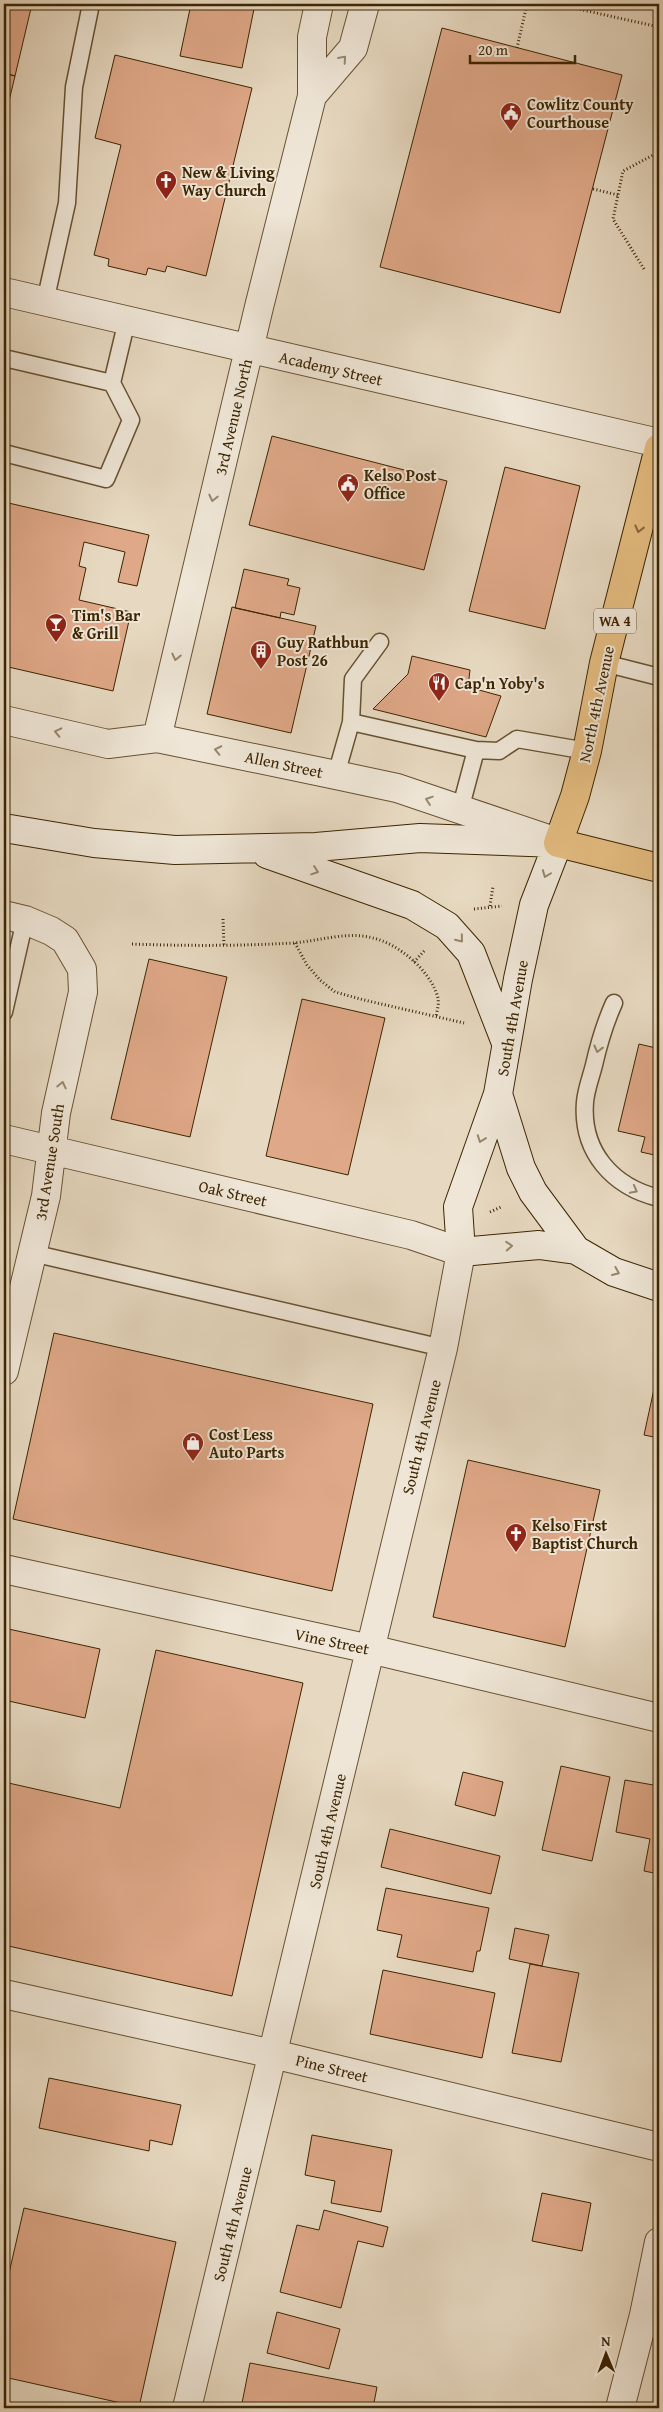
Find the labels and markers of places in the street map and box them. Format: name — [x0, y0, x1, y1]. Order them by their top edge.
place label: Cowlitz County Courthouse — [527, 92, 634, 134]
public building icon: Cowlitz County Courthouse — [499, 101, 523, 132]
place label: New & Living Way Church — [182, 160, 275, 202]
church icon: New & Living Way Church — [154, 169, 178, 200]
place label: Kelso Post Office — [364, 463, 437, 505]
public building icon: Kelso Post Office — [336, 472, 360, 503]
place label: Tim's Bar & Grill — [72, 603, 141, 645]
bar icon: Tim's Bar & Grill — [44, 612, 68, 643]
place label: Guy Rathbun Post 26 — [277, 630, 369, 672]
building icon: Guy Rathbun Post 26 — [249, 639, 273, 670]
restaurant icon: Cap'n Yoby's — [427, 671, 451, 702]
place label: Cap'n Yoby's — [455, 671, 545, 695]
place label: Cost Less Auto Parts — [209, 1422, 284, 1464]
shop icon: Cost Less Auto Parts — [181, 1431, 205, 1462]
place label: Kelso First Baptist Church — [532, 1513, 639, 1555]
church icon: Kelso First Baptist Church — [504, 1522, 528, 1553]

